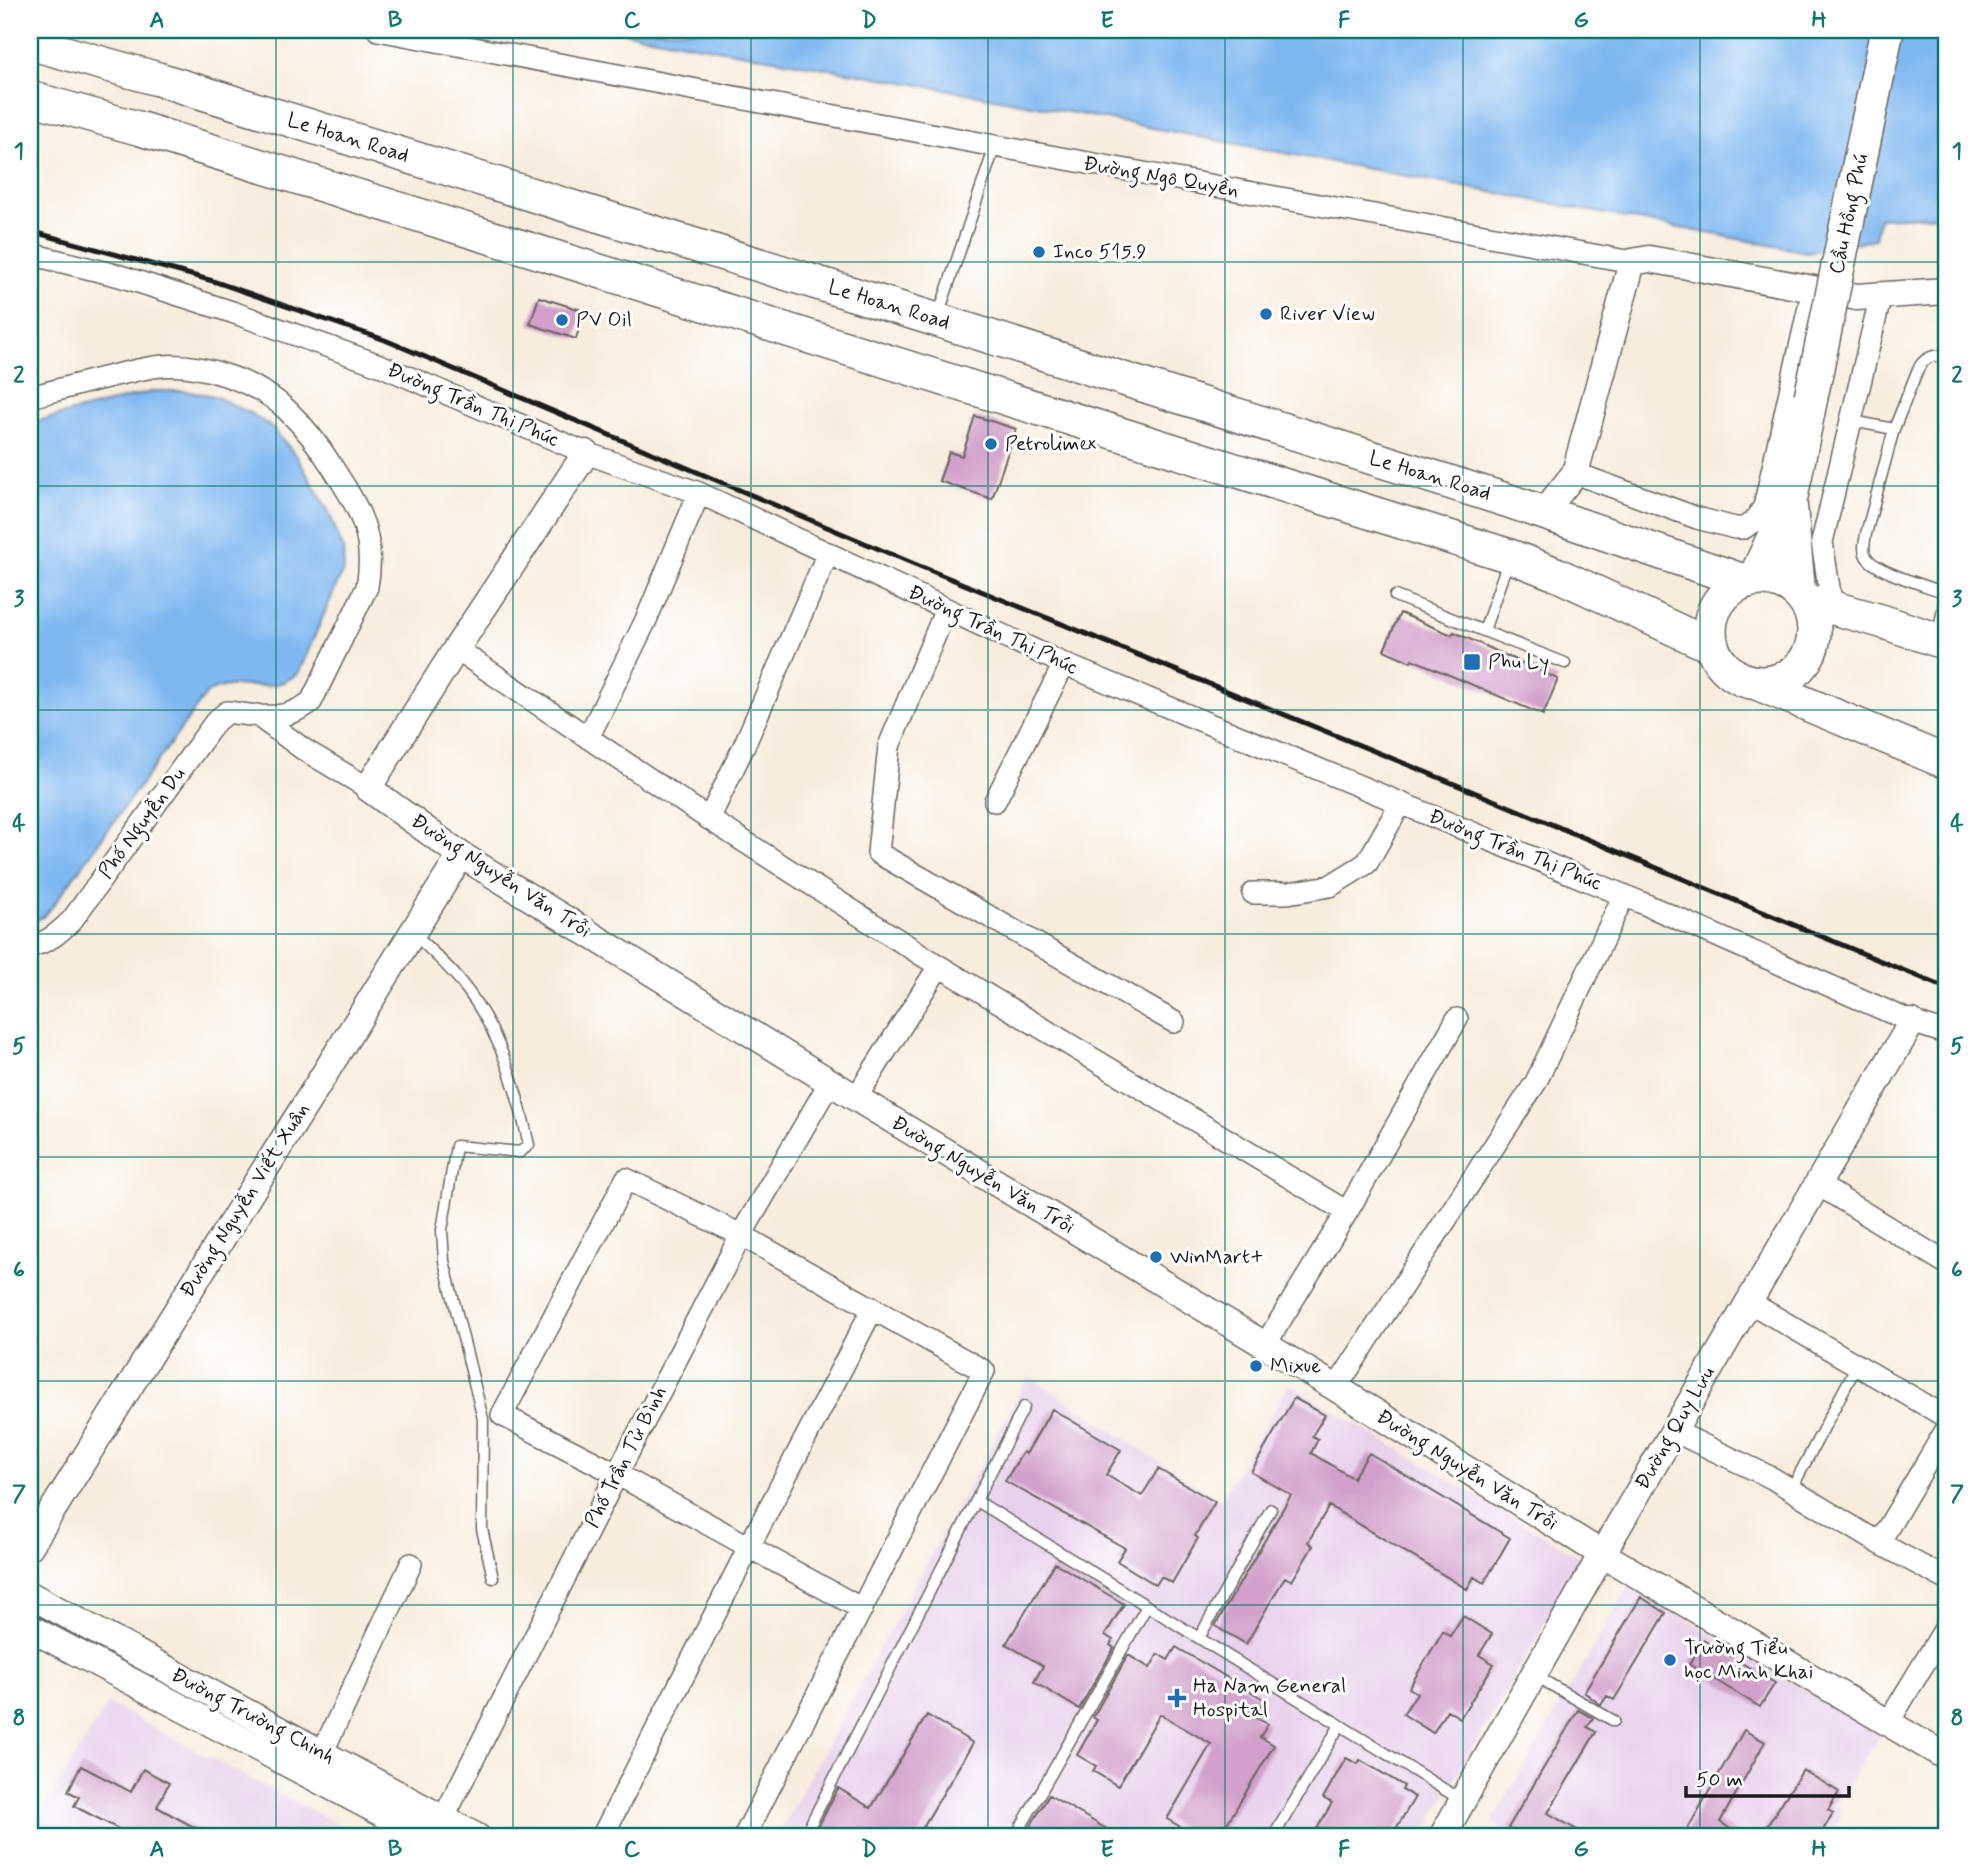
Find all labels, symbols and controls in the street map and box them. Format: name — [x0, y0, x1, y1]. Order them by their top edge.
text: A — [149, 6, 165, 36]
text: B — [388, 6, 403, 36]
text: C — [624, 6, 641, 36]
text: D — [861, 6, 877, 36]
text: E — [1100, 6, 1114, 36]
text: F — [1338, 6, 1350, 36]
text: G — [1573, 6, 1589, 36]
text: H — [1811, 6, 1827, 36]
street label: Le Hoan Road — [284, 106, 412, 170]
text: 1 — [14, 137, 24, 167]
text: 1 — [1952, 137, 1962, 167]
street label: Đường Ngô Quyền — [1081, 150, 1241, 206]
street label: Cầu Hồng Phú — [1823, 151, 1877, 277]
place label: Inco 515.9 — [1053, 238, 1147, 266]
marker: Inco 515.9 — [1031, 244, 1047, 260]
street label: Le Hoan Road — [825, 273, 953, 337]
place label: River View — [1280, 300, 1375, 328]
place label: PV Oil — [576, 306, 632, 334]
marker: River View — [1258, 306, 1274, 322]
marker: PV Oil — [554, 312, 570, 328]
street label: Đường Trần Thị Phúc — [382, 356, 563, 456]
text: 2 — [13, 361, 25, 391]
text: 2 — [1951, 361, 1963, 391]
place label: Petrolimex — [1005, 430, 1096, 458]
marker: Petrolimex — [983, 436, 999, 452]
street label: Le Hoan Road — [1366, 444, 1494, 508]
street label: Đường Trần Thị Phúc — [903, 578, 1082, 683]
text: 3 — [14, 585, 25, 615]
text: 3 — [1952, 585, 1963, 615]
place label: Phu Ly — [1488, 648, 1549, 676]
marker: Phu Ly — [1462, 652, 1482, 672]
street label: Phố Nguyễn Du — [92, 762, 194, 886]
street label: Đường Trần Thị Phúc — [1424, 803, 1606, 899]
street label: Đường Nguyễn Văn Trỗi — [405, 807, 597, 947]
text: 4 — [12, 809, 26, 839]
text: 4 — [1950, 809, 1964, 839]
text: 5 — [12, 1032, 26, 1062]
text: 5 — [1950, 1032, 1964, 1062]
street label: Đường Nguyễn Viết Xuân — [174, 1097, 318, 1304]
street label: Đường Nguyễn Văn Trỗi — [885, 1109, 1080, 1243]
place label: WinMart+ — [1170, 1243, 1264, 1271]
marker: WinMart+ — [1148, 1249, 1164, 1265]
text: 6 — [13, 1256, 25, 1286]
text: 6 — [1951, 1256, 1963, 1286]
place label: Mixue — [1270, 1352, 1321, 1380]
marker: Mixue — [1248, 1358, 1264, 1374]
street label: Đường Quy Lưu — [1628, 1361, 1723, 1496]
street label: Phố Trần Tử Bình — [578, 1381, 674, 1533]
street label: Đường Nguyễn Văn Trỗi — [1370, 1403, 1563, 1539]
text: 7 — [12, 1480, 26, 1510]
text: 7 — [1950, 1480, 1964, 1510]
place label: Trường Tiểu học Minh Khai — [1684, 1634, 1813, 1686]
marker: Trường Tiểu học Minh Khai — [1662, 1652, 1678, 1668]
street label: Đường Trường Chinh — [165, 1661, 340, 1773]
place label: Ha Nam General Hospital — [1193, 1672, 1346, 1724]
marker: Ha Nam General Hospital — [1167, 1688, 1187, 1708]
text: 8 — [13, 1704, 25, 1734]
text: 8 — [1951, 1704, 1963, 1734]
scale bar — [1686, 1755, 1848, 1799]
text: 50 m — [1696, 1766, 1743, 1794]
text: A — [149, 1835, 165, 1865]
text: B — [388, 1835, 403, 1865]
text: C — [624, 1835, 641, 1865]
text: D — [861, 1835, 877, 1865]
text: E — [1100, 1835, 1114, 1865]
text: F — [1338, 1835, 1350, 1865]
text: G — [1573, 1835, 1589, 1865]
text: H — [1811, 1835, 1827, 1865]

